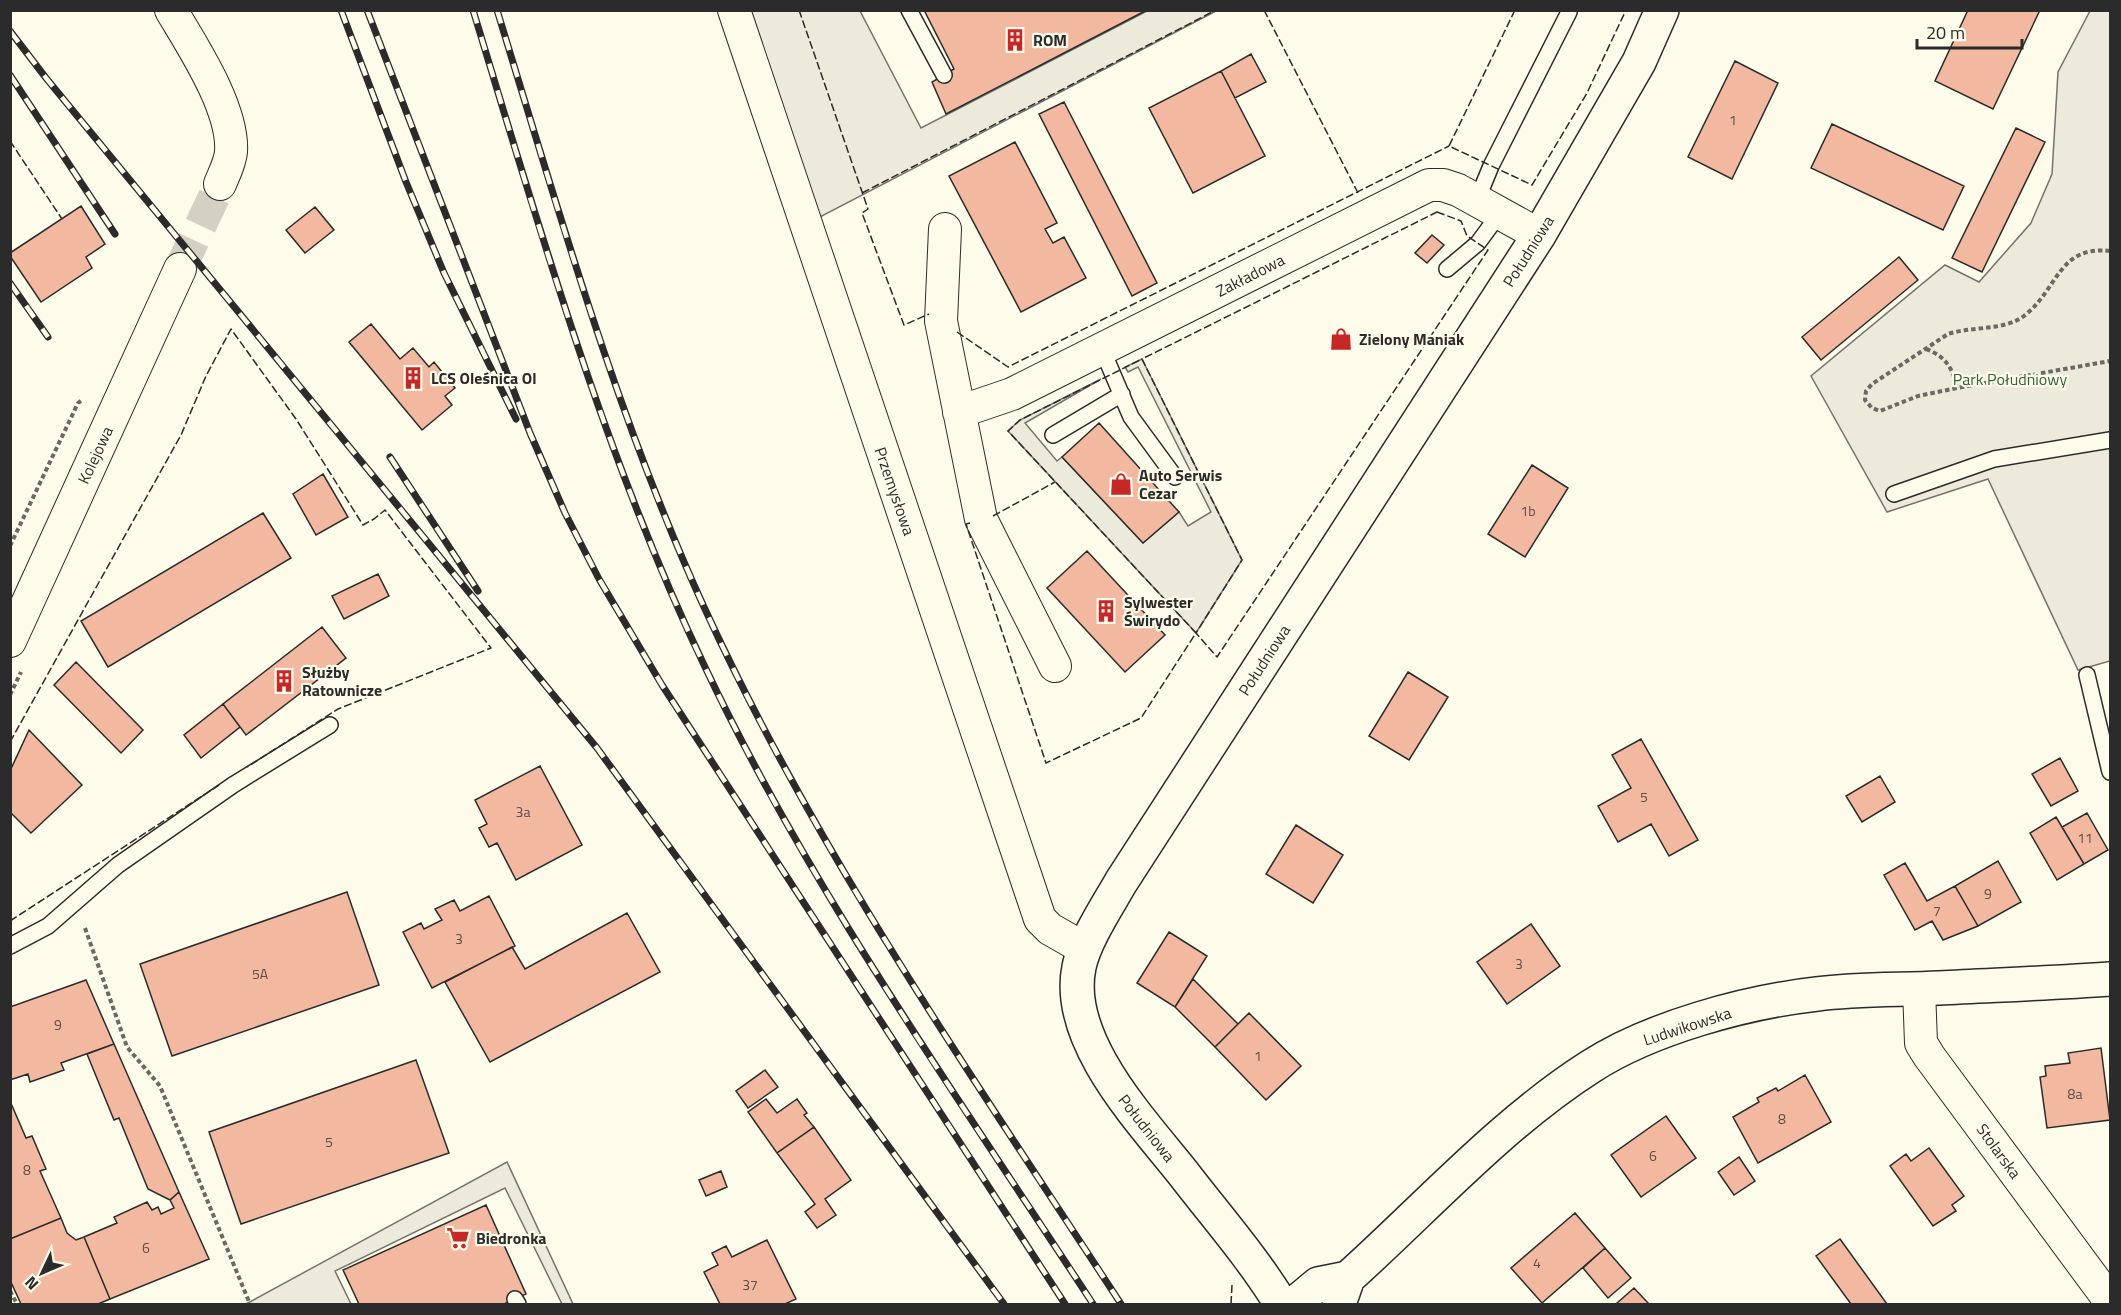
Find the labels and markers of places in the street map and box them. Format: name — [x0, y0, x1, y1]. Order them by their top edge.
building icon: ROM — [1002, 27, 1028, 53]
place label: ROM — [1033, 28, 1067, 52]
shop icon: Zielony Maniak — [1328, 326, 1354, 352]
place label: Zielony Maniak — [1359, 327, 1465, 351]
building icon: LCS Oleśnica Ol — [400, 365, 426, 391]
place label: LCS Oleśnica Ol — [431, 366, 537, 390]
place label: Auto Serwis Cezar — [1139, 463, 1222, 505]
shop icon: Auto Serwis Cezar — [1108, 471, 1134, 497]
place label: Sylwester Świrydo — [1124, 590, 1193, 632]
building icon: Sylwester Świrydo — [1093, 598, 1119, 624]
place label: Służby Ratownicze — [302, 660, 382, 702]
building icon: Służby Ratownicze — [271, 668, 297, 694]
supermarket icon: Biedronka — [445, 1225, 471, 1251]
place label: Biedronka — [476, 1226, 547, 1250]

